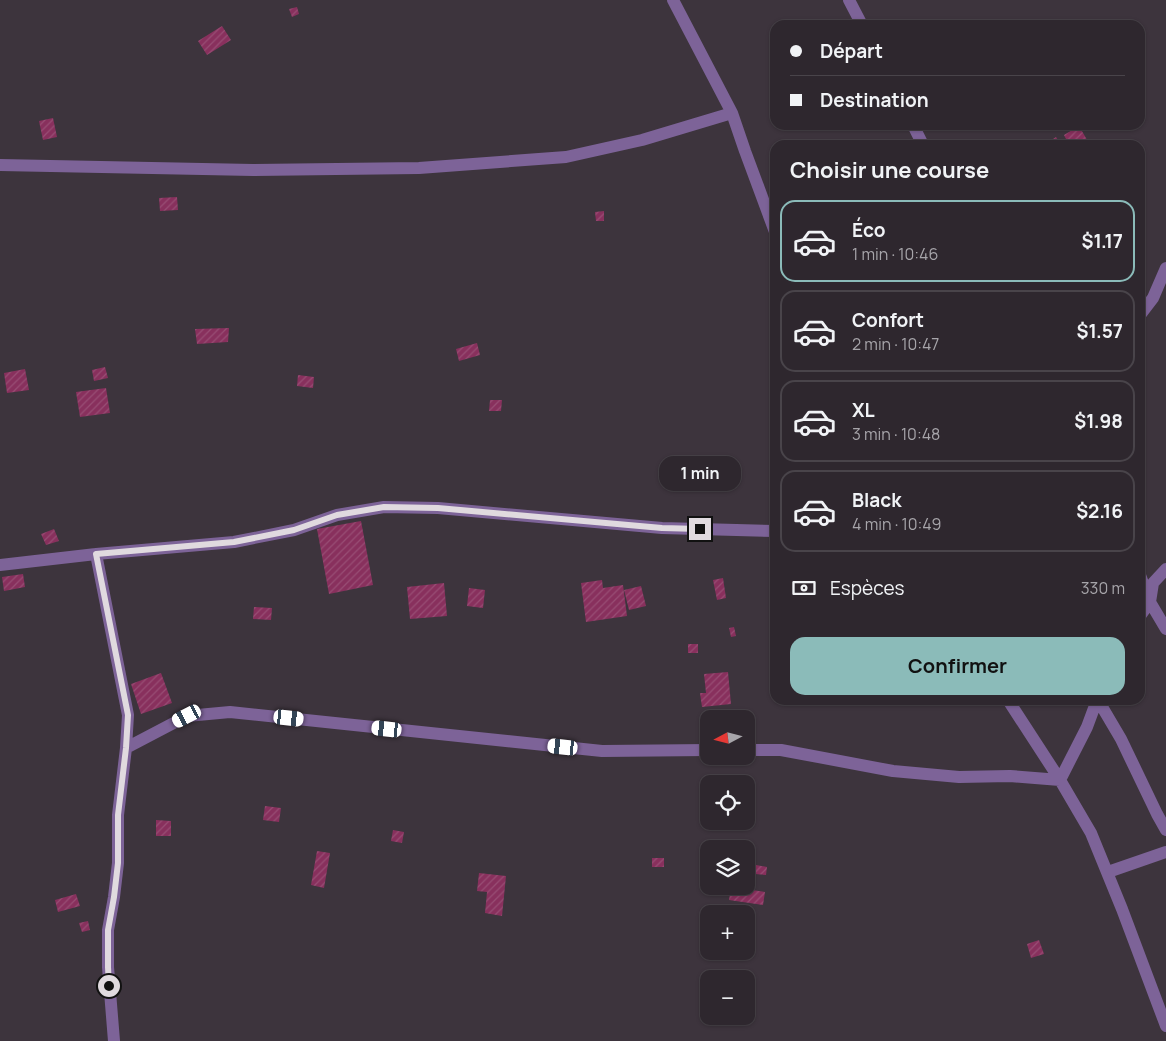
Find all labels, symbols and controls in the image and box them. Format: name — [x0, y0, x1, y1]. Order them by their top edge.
text: Départ — [820, 38, 883, 64]
text: Destination — [820, 87, 929, 113]
text: Choisir une course — [790, 155, 989, 185]
text: Éco — [852, 217, 886, 243]
icon: car — [792, 219, 837, 264]
text: $1.17 — [1082, 228, 1123, 254]
text: 1 min · 10:46 — [852, 243, 938, 265]
text: Confort — [852, 307, 924, 333]
icon: car — [792, 309, 837, 354]
text: $1.57 — [1076, 318, 1123, 344]
text: 2 min · 10:47 — [852, 333, 939, 355]
text: XL — [852, 397, 875, 423]
icon: car — [792, 399, 837, 444]
text: $1.98 — [1074, 408, 1123, 434]
text: 3 min · 10:48 — [852, 423, 940, 445]
callout: 1 min — [659, 456, 741, 492]
text: 1 min — [680, 462, 720, 484]
text: Black — [852, 487, 901, 513]
icon: car — [792, 489, 837, 534]
text: $2.16 — [1076, 498, 1123, 524]
text: 4 min · 10:49 — [852, 513, 941, 535]
route end — [689, 518, 711, 540]
icon: cash — [790, 574, 818, 602]
text: Espèces — [830, 575, 904, 601]
text: 330 m — [1081, 577, 1125, 599]
button: Confirmer — [790, 637, 1125, 695]
car — [170, 703, 203, 729]
car — [273, 709, 304, 727]
north arrow — [700, 710, 755, 765]
map controls — [700, 710, 755, 1025]
car — [371, 720, 402, 738]
car — [547, 738, 578, 756]
button: locate — [700, 775, 755, 830]
button: layers — [700, 840, 755, 895]
button: + — [700, 905, 755, 960]
button: − — [700, 970, 755, 1025]
route start — [98, 975, 120, 997]

